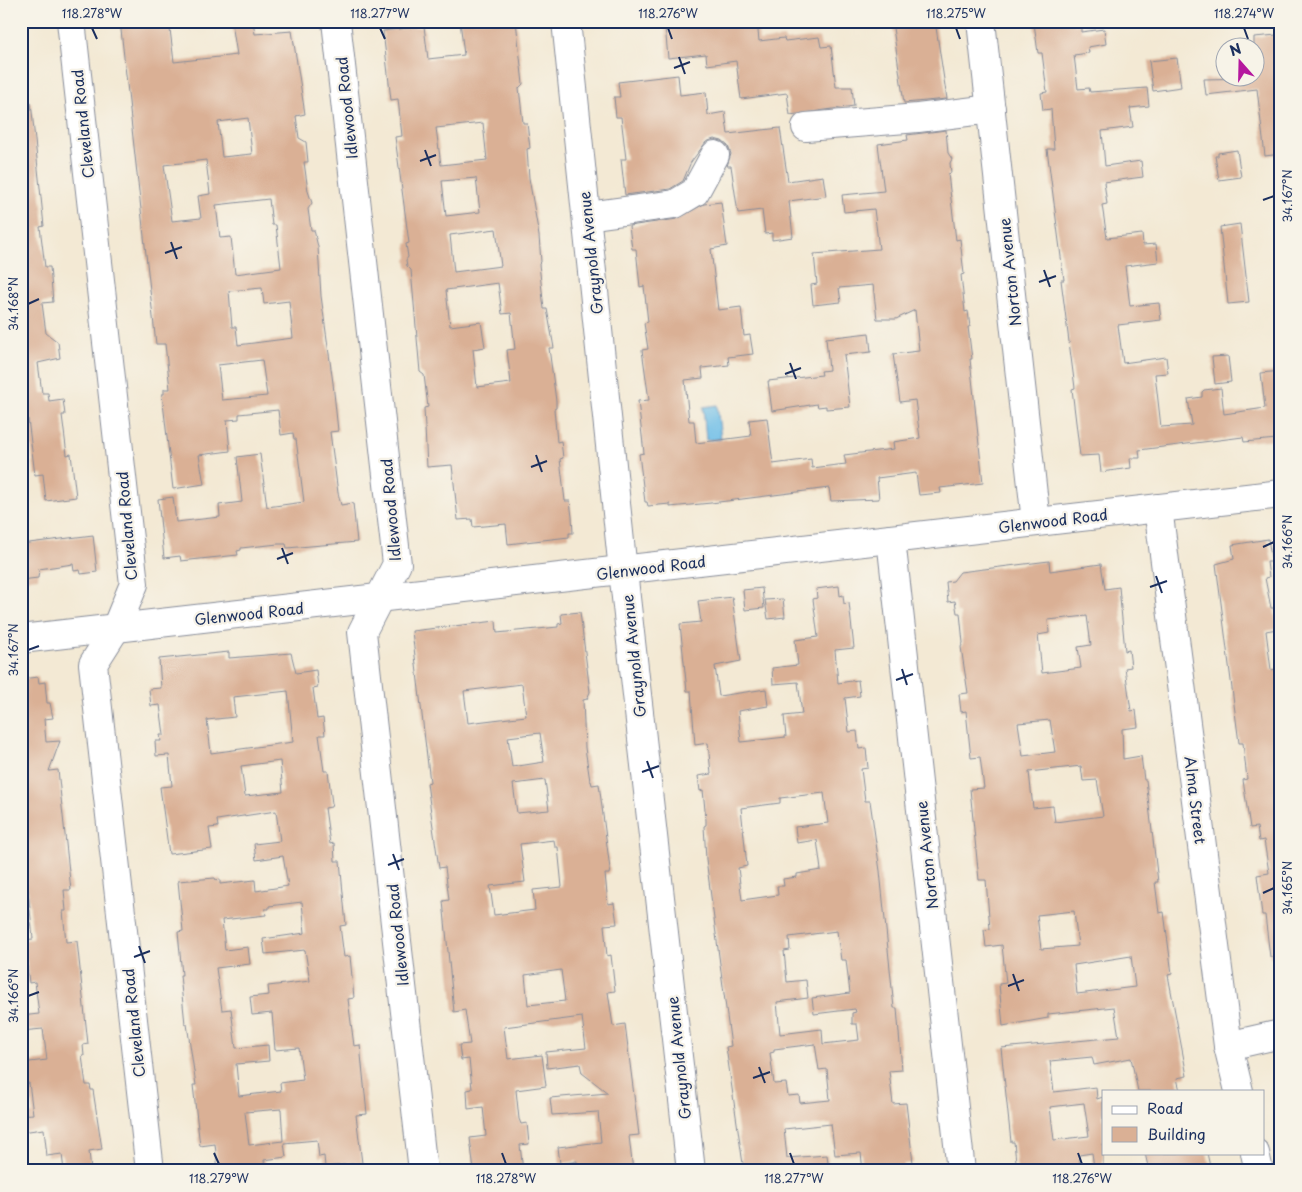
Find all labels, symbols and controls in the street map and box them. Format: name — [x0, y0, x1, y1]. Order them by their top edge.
text: 118.278°W — [62, 4, 123, 22]
text: 118.277°W — [350, 4, 410, 22]
text: 118.276°W — [638, 4, 698, 22]
text: 118.275°W — [926, 4, 987, 22]
text: 118.274°W — [1214, 4, 1275, 22]
north arrow — [1214, 38, 1264, 88]
text: N — [1227, 38, 1244, 61]
street label: Idlewood Road — [329, 56, 363, 160]
street label: Cleveland Road — [65, 68, 99, 180]
text: 34.167°N — [1278, 169, 1296, 223]
street label: Graynold Avenue — [572, 190, 608, 316]
street label: Norton Avenue — [992, 217, 1026, 327]
text: 34.168°N — [4, 277, 22, 331]
street label: Idlewood Road — [374, 458, 406, 562]
street label: Cleveland Road — [110, 470, 142, 582]
street label: Glenwood Road — [997, 502, 1109, 538]
text: 34.166°N — [1278, 515, 1296, 569]
street label: Glenwood Road — [595, 549, 707, 585]
street label: Graynold Avenue — [615, 593, 651, 719]
street label: Glenwood Road — [193, 596, 305, 630]
text: 34.167°N — [4, 623, 22, 677]
street label: Alma Street — [1179, 755, 1213, 845]
street label: Norton Avenue — [909, 800, 943, 910]
text: 34.165°N — [1278, 861, 1296, 915]
street label: Idlewood Road — [380, 883, 414, 987]
street label: Cleveland Road — [116, 967, 150, 1079]
text: 34.166°N — [4, 969, 22, 1023]
street label: Graynold Avenue — [660, 995, 696, 1121]
legend — [1102, 1090, 1264, 1154]
text: Road — [1147, 1096, 1183, 1119]
text: Building — [1147, 1122, 1206, 1145]
text: 118.279°W — [189, 1169, 250, 1187]
text: 118.278°W — [476, 1169, 537, 1187]
text: 118.277°W — [764, 1169, 824, 1187]
text: 118.276°W — [1052, 1169, 1112, 1187]

